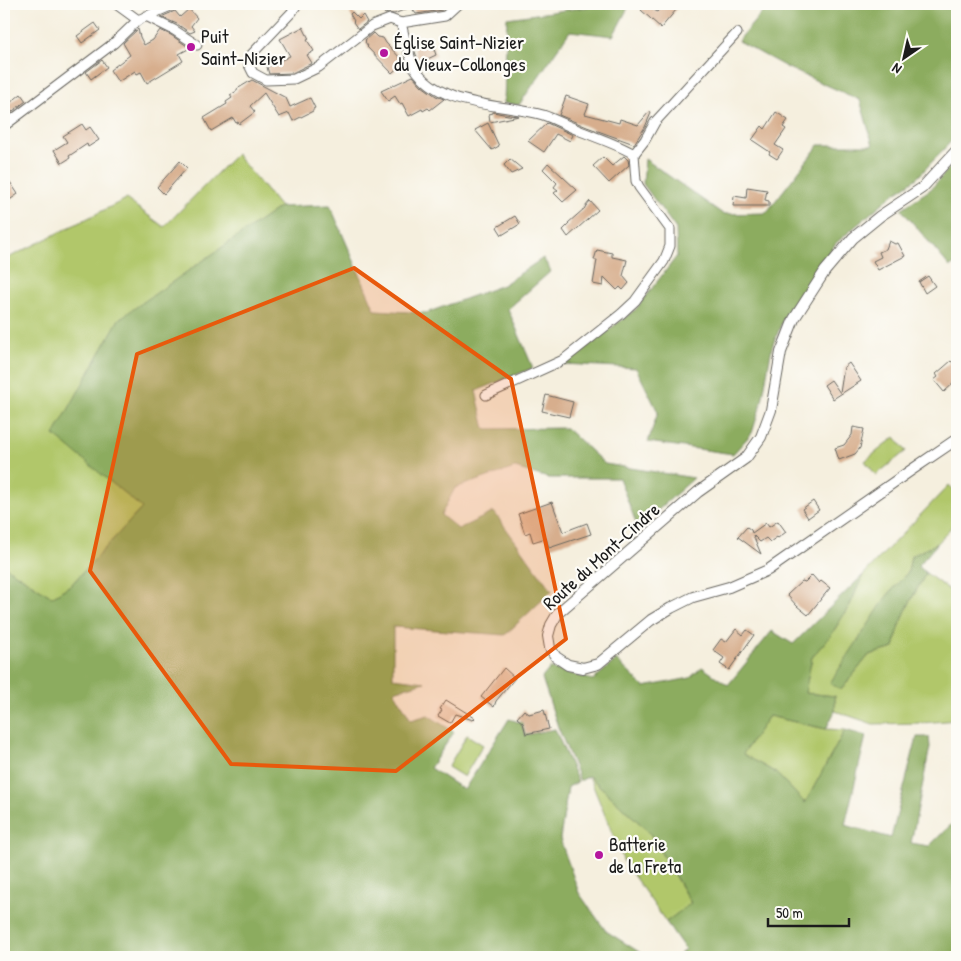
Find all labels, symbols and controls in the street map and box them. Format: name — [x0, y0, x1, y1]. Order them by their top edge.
place label: Puit Saint-Nizier — [201, 23, 287, 71]
place label: Église Saint-Nizier du Vieux-Collonges — [394, 29, 526, 77]
north arrow — [878, 32, 928, 82]
marker: Puit Saint-Nizier — [185, 41, 197, 53]
marker: Église Saint-Nizier du Vieux-Collonges — [378, 47, 390, 59]
text: N — [888, 59, 905, 79]
street label: Route du Mont-Cindre — [537, 496, 665, 616]
place label: Batterie de la Freta — [609, 831, 682, 879]
marker: Batterie de la Freta — [593, 849, 605, 861]
scale bar — [768, 896, 850, 928]
text: 50 m — [776, 902, 803, 923]

